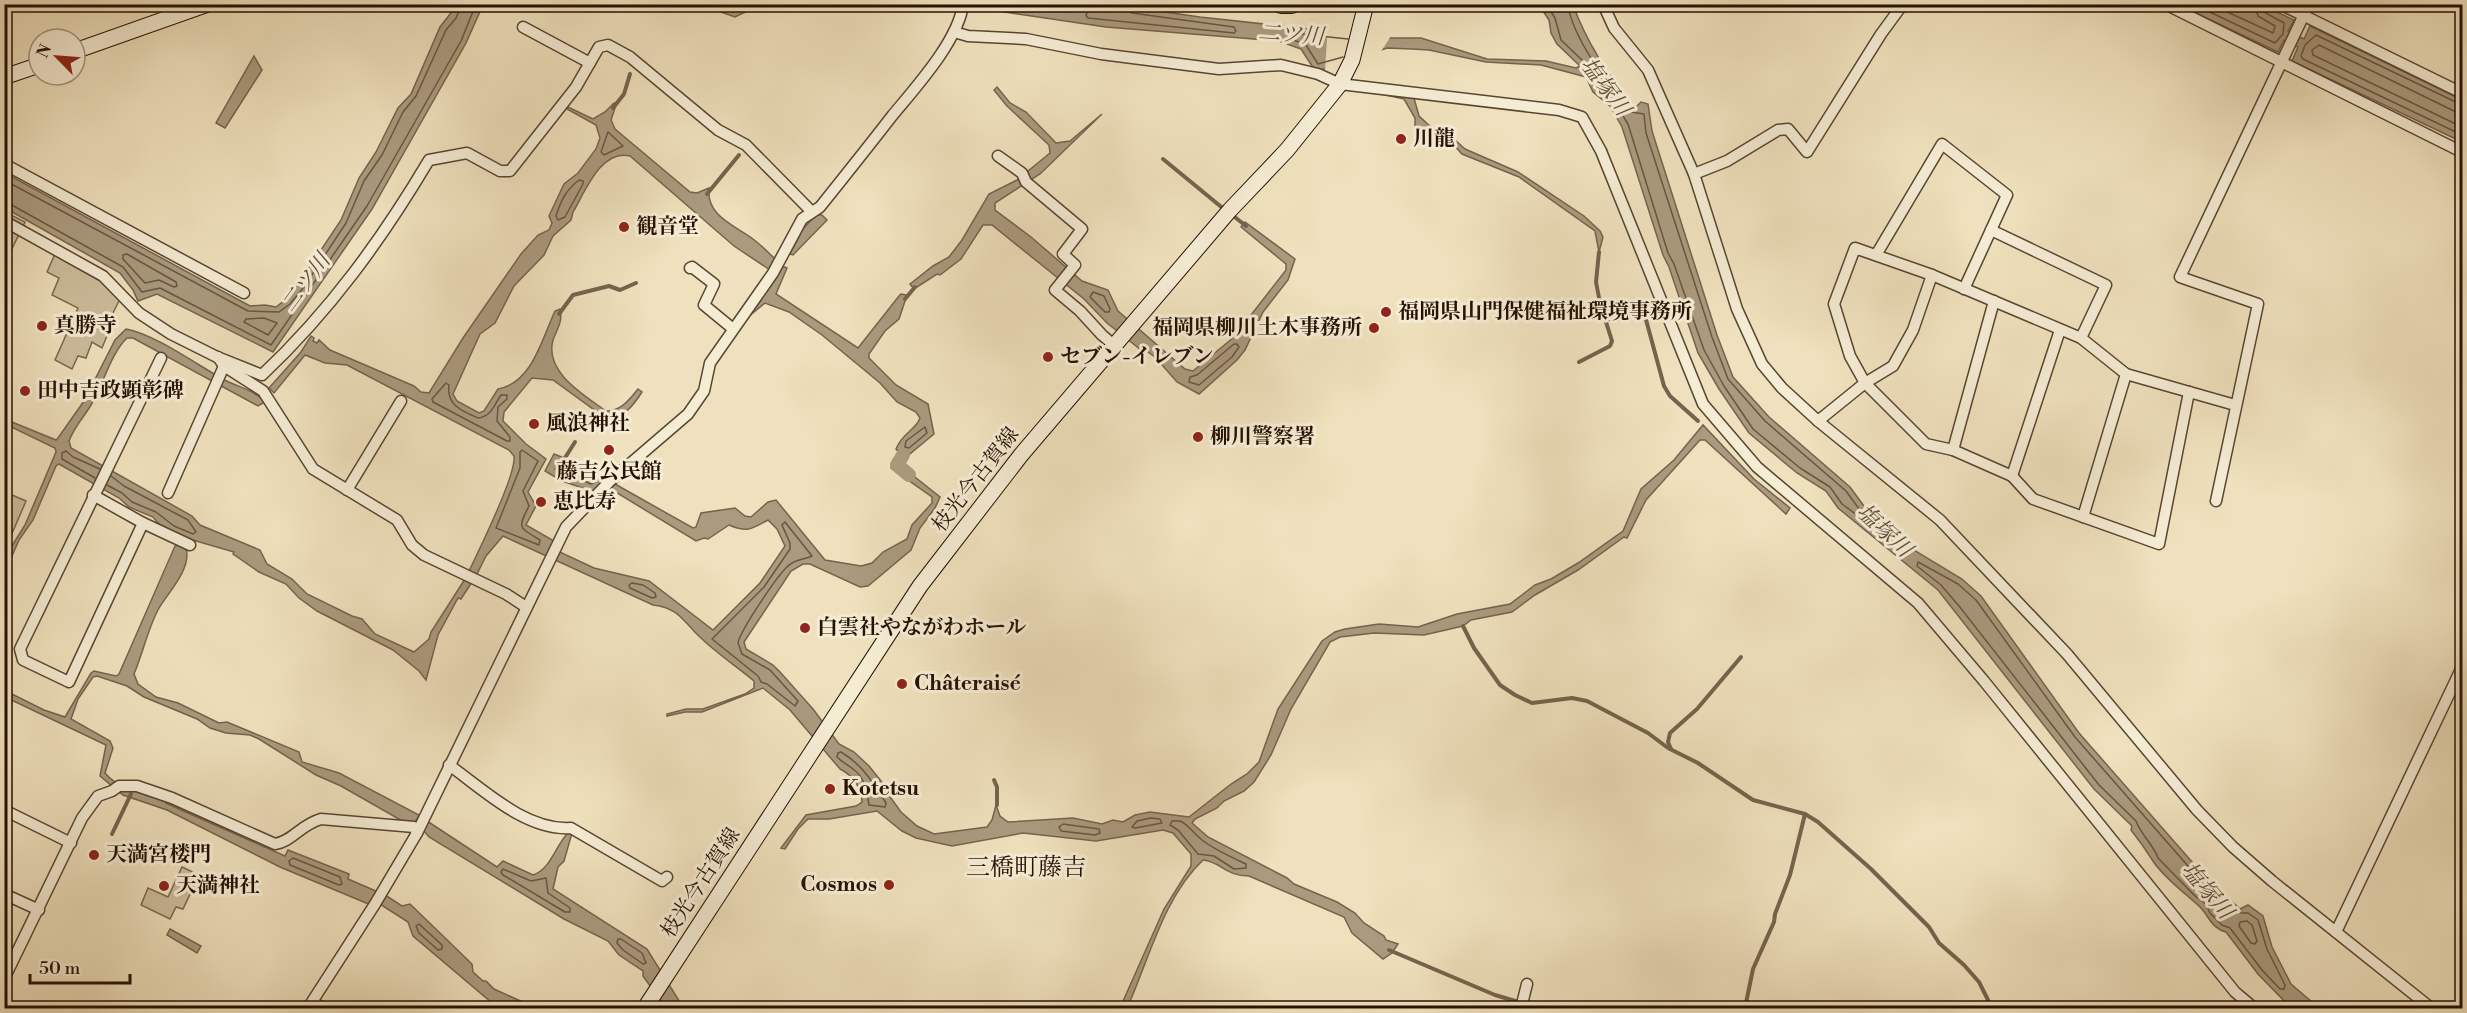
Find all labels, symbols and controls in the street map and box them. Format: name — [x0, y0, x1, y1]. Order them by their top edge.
water label: 二ツ川 — [1257, 19, 1327, 51]
north arrow — [27, 27, 87, 87]
text: N — [33, 41, 56, 61]
water label: 塩塚川 — [1574, 53, 1637, 123]
place label: 川龍 — [1413, 126, 1455, 152]
marker: 川龍 — [1394, 132, 1408, 146]
place label: 観音堂 — [636, 214, 699, 240]
marker: 観音堂 — [617, 220, 631, 234]
water label: 二ツ川 — [276, 247, 337, 318]
place label: 福岡県山門保健福祉環境事務所 — [1398, 299, 1692, 325]
marker: 福岡県山門保健福祉環境事務所 — [1379, 305, 1393, 319]
place label: 真勝寺 — [54, 313, 117, 339]
place label: 福岡県柳川土木事務所 — [1152, 315, 1362, 341]
marker: 真勝寺 — [35, 319, 49, 333]
marker: 福岡県柳川土木事務所 — [1367, 321, 1381, 335]
place label: セブン-イレブン — [1060, 344, 1214, 370]
marker: セブン-イレブン — [1041, 350, 1055, 364]
place label: 田中吉政顕彰碑 — [37, 378, 184, 404]
marker: 田中吉政顕彰碑 — [18, 384, 32, 398]
place label: 風浪神社 — [546, 411, 630, 437]
marker: 風浪神社 — [527, 417, 541, 431]
street label: 枝光今古賀線 — [927, 422, 1025, 538]
place label: 柳川警察署 — [1210, 424, 1315, 450]
marker: 柳川警察署 — [1191, 430, 1205, 444]
marker: 藤吉公民館 — [602, 443, 616, 457]
place label: 藤吉公民館 — [557, 459, 662, 485]
place label: 恵比寿 — [553, 489, 616, 515]
marker: 恵比寿 — [534, 495, 548, 509]
water label: 塩塚川 — [1851, 499, 1919, 565]
place label: 白雲社やながわホール — [817, 615, 1027, 641]
marker: 白雲社やながわホール — [798, 621, 812, 635]
place label: Châteraisé — [914, 671, 1021, 697]
marker: Châteraisé — [895, 677, 909, 691]
place label: Kotetsu — [842, 776, 919, 802]
marker: Kotetsu — [823, 782, 837, 796]
street label: 枝光今古賀線 — [656, 823, 746, 943]
place label: 天満宮楼門 — [106, 842, 211, 868]
marker: 天満宮楼門 — [87, 848, 101, 862]
district label: 三橋町藤吉 — [966, 853, 1086, 883]
water label: 塩塚川 — [2175, 857, 2240, 926]
place label: Cosmos — [800, 872, 877, 898]
place label: 天満神社 — [176, 873, 260, 899]
marker: Cosmos — [882, 878, 896, 892]
marker: 天満神社 — [157, 879, 171, 893]
scale bar — [30, 947, 130, 985]
text: 50 m — [39, 957, 81, 980]

